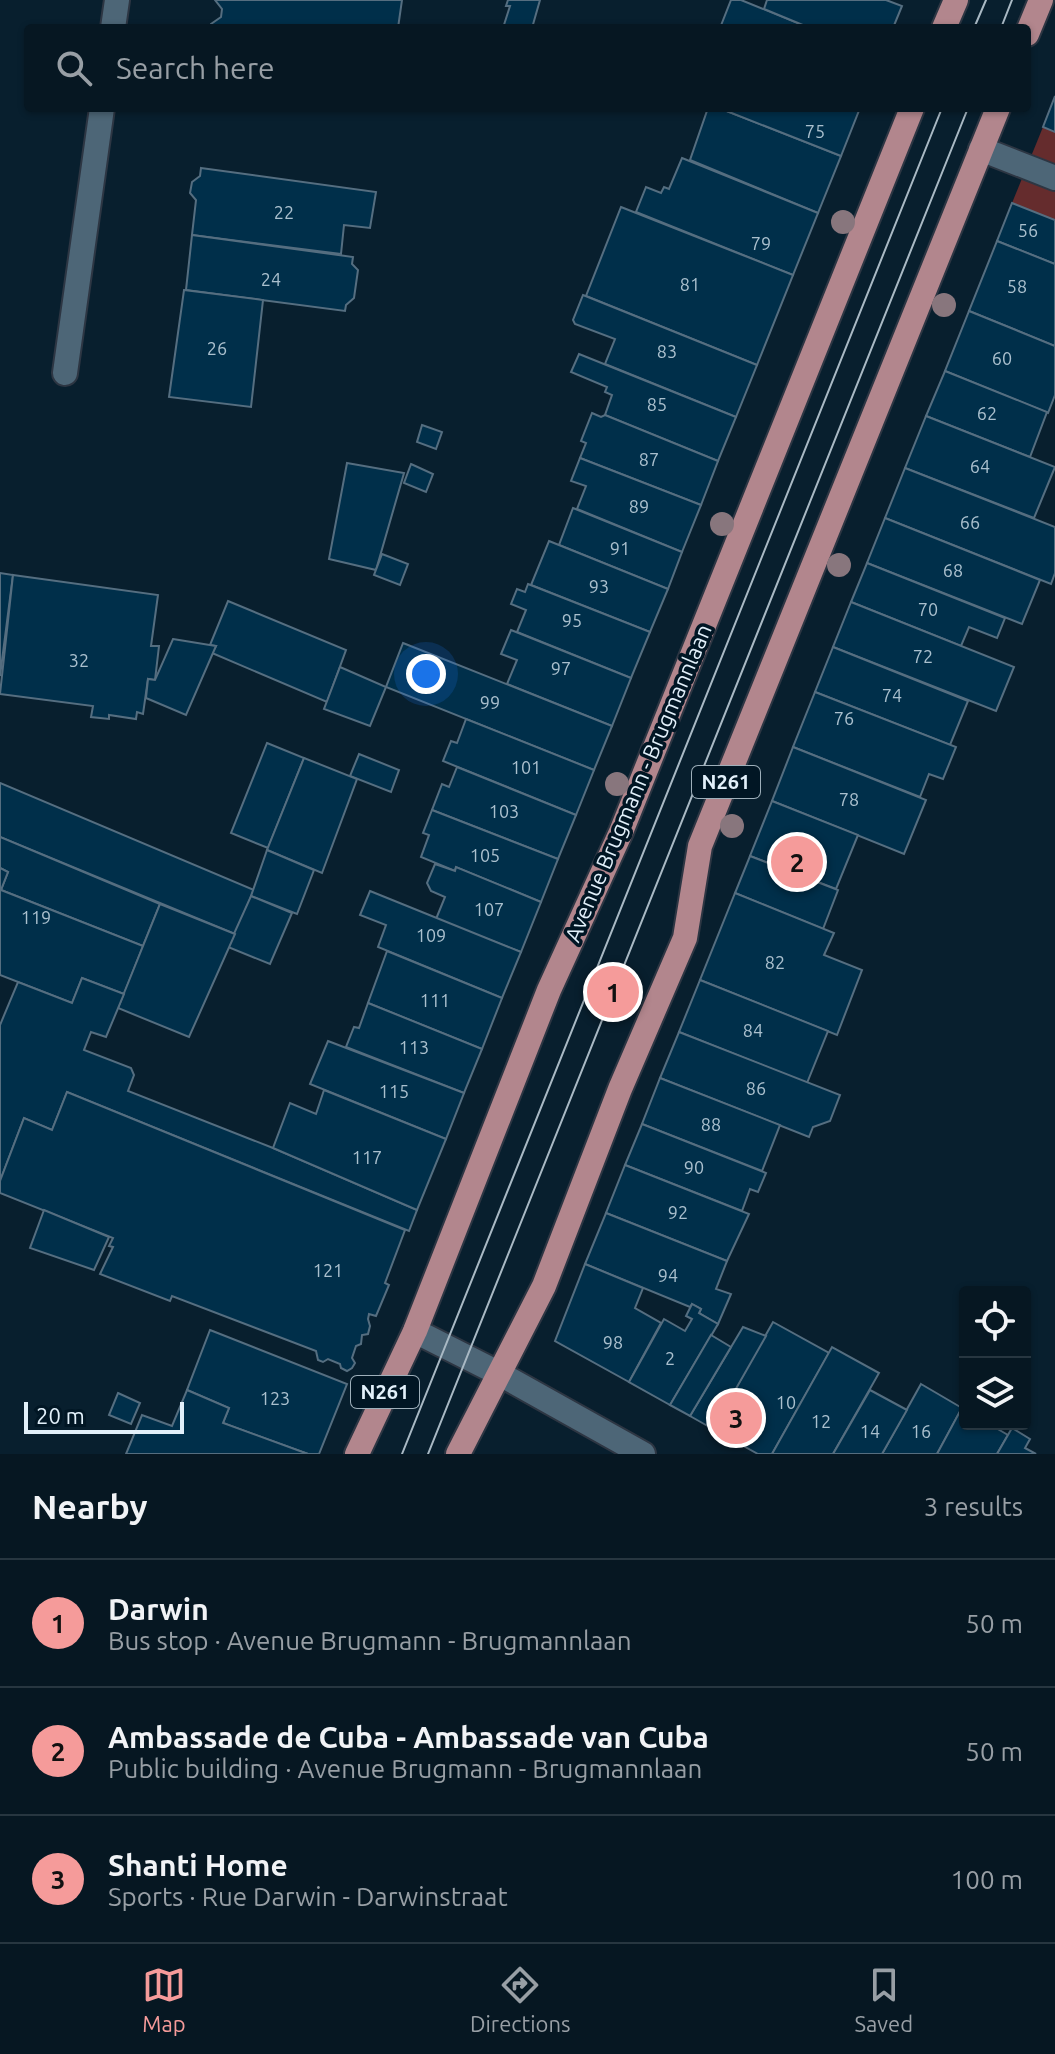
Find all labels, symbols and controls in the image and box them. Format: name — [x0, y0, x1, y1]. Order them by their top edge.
search box — [24, 24, 1031, 112]
icon: search — [52, 46, 96, 90]
text: Search here — [116, 51, 275, 85]
house number: 75 — [805, 121, 825, 141]
house number: 22 — [274, 202, 294, 222]
house number: 56 — [1018, 220, 1038, 240]
house number: 79 — [751, 233, 771, 253]
house number: 24 — [261, 269, 281, 289]
house number: 81 — [680, 274, 700, 294]
house number: 58 — [1007, 276, 1027, 296]
house number: 26 — [207, 338, 227, 358]
house number: 83 — [657, 341, 677, 361]
house number: 60 — [992, 348, 1012, 368]
house number: 85 — [647, 394, 667, 414]
house number: 62 — [977, 403, 997, 423]
house number: 87 — [639, 449, 659, 469]
house number: 64 — [970, 456, 990, 476]
house number: 89 — [629, 496, 649, 516]
house number: 66 — [960, 512, 980, 532]
house number: 91 — [610, 538, 630, 558]
house number: 68 — [943, 560, 963, 580]
house number: 93 — [589, 576, 609, 596]
house number: 70 — [918, 599, 938, 619]
house number: 95 — [562, 610, 582, 630]
street label: Avenue Brugmann - Brugmannlaan — [559, 620, 716, 945]
house number: 72 — [913, 646, 933, 666]
house number: 32 — [69, 650, 89, 670]
your location — [406, 654, 446, 694]
house number: 97 — [551, 658, 571, 678]
house number: 74 — [882, 685, 902, 705]
house number: 99 — [480, 692, 500, 712]
house number: 76 — [834, 708, 854, 728]
house number: 101 — [511, 757, 541, 777]
road number: N261 — [692, 766, 760, 798]
house number: 78 — [839, 789, 859, 809]
house number: 103 — [489, 801, 519, 821]
pin: 2 — [771, 832, 823, 892]
house number: 105 — [470, 845, 500, 865]
house number: 107 — [474, 899, 504, 919]
house number: 119 — [21, 907, 51, 927]
house number: 109 — [416, 925, 446, 945]
house number: 82 — [765, 952, 785, 972]
pin: 1 — [587, 962, 639, 1022]
house number: 111 — [420, 990, 450, 1010]
house number: 84 — [743, 1020, 763, 1040]
house number: 113 — [399, 1037, 429, 1057]
house number: 86 — [746, 1078, 766, 1098]
house number: 115 — [379, 1081, 409, 1101]
house number: 88 — [701, 1114, 721, 1134]
house number: 117 — [352, 1147, 382, 1167]
house number: 90 — [684, 1157, 704, 1177]
house number: 92 — [668, 1202, 688, 1222]
house number: 121 — [313, 1260, 343, 1280]
house number: 94 — [658, 1265, 678, 1285]
map controls — [959, 1286, 1031, 1430]
button: locate — [959, 1286, 1031, 1358]
house number: 98 — [603, 1332, 623, 1352]
house number: 2 — [665, 1348, 675, 1368]
button: layers — [959, 1358, 1031, 1430]
road number: N261 — [351, 1376, 419, 1408]
house number: 123 — [260, 1388, 290, 1408]
pin: 3 — [710, 1388, 762, 1448]
house number: 10 — [776, 1392, 796, 1412]
scale bar — [24, 1398, 184, 1434]
text: 20 m — [36, 1403, 85, 1428]
house number: 12 — [811, 1411, 831, 1431]
house number: 14 — [860, 1421, 880, 1441]
house number: 16 — [911, 1421, 931, 1441]
text: Nearby — [32, 1487, 147, 1525]
text: 3 results — [924, 1492, 1023, 1521]
text: Darwin — [108, 1592, 209, 1626]
text: 1 — [51, 1609, 65, 1638]
text: 50 m — [965, 1609, 1023, 1638]
text: Bus stop · Avenue Brugmann - Brugmannlaan — [108, 1626, 632, 1655]
text: Ambassade de Cuba - Ambassade van Cuba — [108, 1720, 709, 1754]
text: 2 — [51, 1737, 65, 1766]
text: 50 m — [965, 1737, 1023, 1766]
text: Public building · Avenue Brugmann - Brugmannlaan — [108, 1754, 702, 1783]
text: Shanti Home — [108, 1848, 288, 1882]
text: 3 — [51, 1865, 65, 1894]
text: 100 m — [951, 1865, 1023, 1894]
text: Sports · Rue Darwin - Darwinstraat — [108, 1882, 508, 1911]
tab: Map — [142, 1963, 186, 2036]
tab: Directions — [470, 1963, 571, 2036]
tab: Saved — [854, 1963, 913, 2036]

